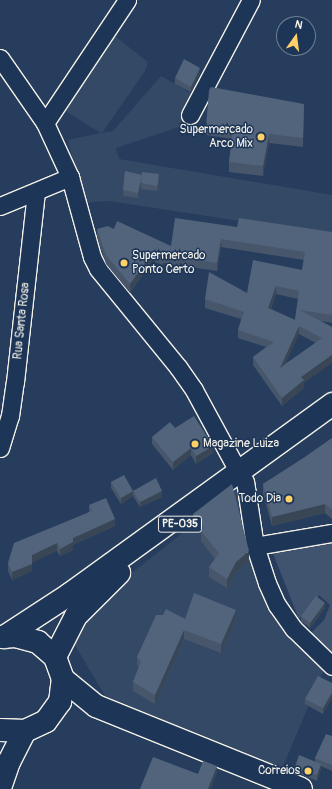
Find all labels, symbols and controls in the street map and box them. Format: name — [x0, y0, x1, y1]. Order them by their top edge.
north arrow — [276, 16, 316, 56]
text: N — [294, 18, 304, 32]
place label: Supermercado Arco Mix — [179, 123, 253, 151]
marker: Supermercado Arco Mix — [256, 132, 266, 142]
place label: Supermercado Ponto Certo — [132, 249, 206, 277]
marker: Supermercado Ponto Certo — [119, 258, 129, 268]
street label: Rua Santa Rosa — [11, 282, 33, 360]
place label: Magazine Luiza — [203, 437, 279, 451]
marker: Magazine Luiza — [190, 439, 200, 449]
place label: Todo Dia — [238, 492, 281, 506]
marker: Todo Dia — [284, 494, 294, 504]
road number: PE-035 — [157, 515, 203, 533]
place label: Correios — [258, 764, 300, 778]
marker: Correios — [303, 766, 313, 776]

